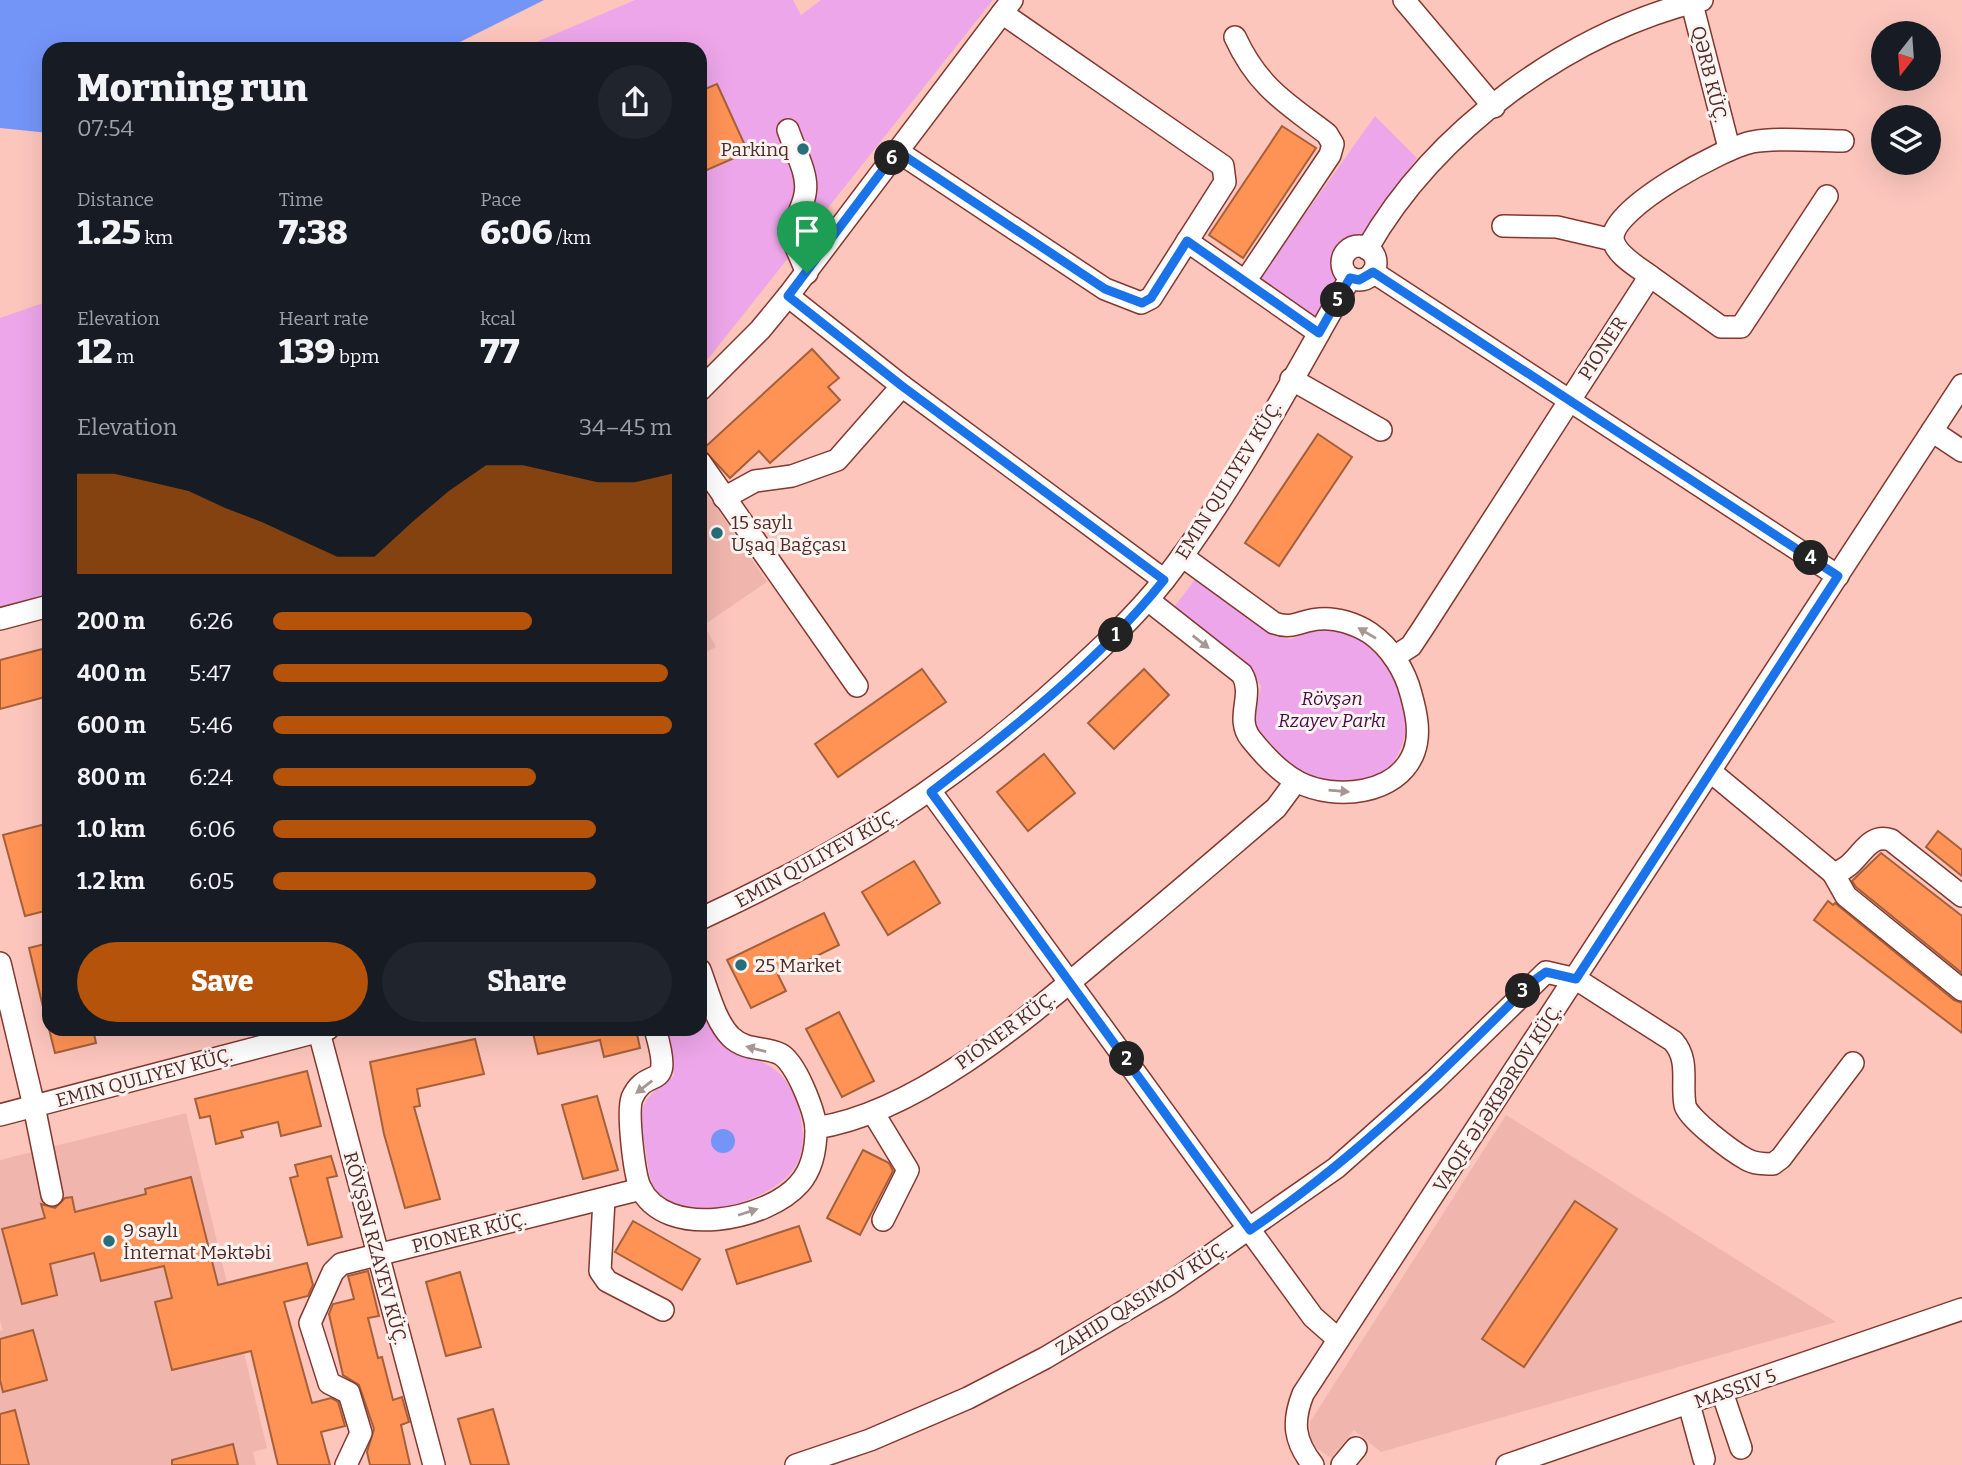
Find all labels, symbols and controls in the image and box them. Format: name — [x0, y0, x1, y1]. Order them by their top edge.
north arrow — [1871, 21, 1941, 91]
map controls — [1871, 21, 1941, 175]
street label: QƏRB KÜÇ. — [1686, 23, 1733, 125]
text: Morning run — [77, 65, 308, 111]
button: share — [598, 65, 672, 139]
button: layers — [1871, 105, 1941, 175]
text: 07:54 — [77, 114, 134, 142]
place label: Parkinq — [721, 138, 789, 161]
pin: 6 — [874, 140, 910, 176]
marker: Parkinq — [795, 141, 811, 157]
text: 6 — [886, 146, 897, 169]
text: Distance — [77, 188, 154, 211]
text: Time — [279, 188, 324, 211]
text: Pace — [480, 188, 521, 211]
pin — [777, 201, 837, 273]
text: 1.25 — [77, 211, 141, 253]
text: 7:38 — [279, 211, 348, 253]
text: 6:06 — [480, 211, 553, 253]
icon: arrive — [788, 212, 826, 250]
text: km — [141, 226, 173, 249]
text: /km — [553, 226, 591, 249]
pin: 5 — [1320, 282, 1356, 318]
text: 5 — [1332, 288, 1343, 311]
text: Elevation — [77, 307, 160, 330]
text: Heart rate — [279, 307, 369, 330]
text: kcal — [480, 307, 516, 330]
street label: PIONER — [1573, 312, 1632, 384]
text: 12 — [77, 330, 113, 372]
text: 139 — [279, 330, 335, 372]
text: 77 — [480, 330, 519, 372]
text: m — [113, 345, 135, 368]
text: bpm — [335, 345, 379, 368]
street label: EMIN QULIYEV KÜÇ. — [1170, 397, 1286, 563]
text: Elevation — [77, 413, 177, 441]
text: 34–45 m — [579, 413, 672, 441]
place label: 15 saylı Uşaq Bağçası — [731, 511, 847, 556]
marker: 15 saylı Uşaq Bağçası — [709, 525, 725, 541]
pin: 4 — [1794, 540, 1828, 576]
text: 4 — [1805, 546, 1816, 569]
text: 200 m — [77, 607, 145, 635]
text: 6:26 — [189, 607, 233, 635]
pin: 1 — [1098, 618, 1134, 652]
text: 1 — [1111, 623, 1120, 646]
one-way arrow — [1358, 627, 1377, 639]
one-way arrow — [1193, 634, 1210, 649]
text: 400 m — [77, 659, 146, 687]
text: 5:47 — [189, 659, 231, 687]
park label: Rövşən Rzayev Parkı — [1278, 687, 1386, 732]
text: 600 m — [77, 711, 146, 739]
text: 5:46 — [189, 711, 233, 739]
text: 800 m — [77, 763, 146, 791]
text: 6:24 — [189, 763, 233, 791]
one-way arrow — [1328, 786, 1350, 797]
street label: EMIN QULIYEV KÜÇ. — [731, 804, 901, 913]
text: 1.0 km — [77, 815, 146, 843]
text: 6:06 — [189, 815, 236, 843]
text: 1.2 km — [77, 867, 145, 895]
text: 6:05 — [189, 867, 234, 895]
button: Save — [77, 942, 368, 1022]
button: Share — [382, 942, 672, 1022]
place label: 25 Market — [755, 954, 842, 977]
marker: 25 Market — [733, 957, 749, 973]
pin: 3 — [1506, 974, 1540, 1009]
text: 3 — [1517, 979, 1528, 1002]
street label: PIONER KÜÇ. — [951, 987, 1060, 1074]
street label: VAQIF ƏLƏKBƏROV KÜÇ. — [1428, 1000, 1567, 1196]
pin: 2 — [1110, 1042, 1144, 1076]
street label: EMIN QULIYEV KÜÇ. — [53, 1043, 235, 1112]
one-way arrow — [746, 1043, 767, 1053]
text: 2 — [1121, 1047, 1132, 1070]
one-way arrow — [635, 1080, 653, 1095]
street label: RÖVŞƏN RZAYEV KÜÇ. — [339, 1149, 412, 1347]
one-way arrow — [737, 1206, 758, 1217]
street label: PIONER KÜÇ. — [409, 1207, 529, 1258]
place label: 9 saylı İnternat Məktəbi — [123, 1219, 271, 1264]
marker: 9 saylı İnternat Məktəbi — [101, 1233, 117, 1249]
street label: ZAHID QASIMOV KÜÇ. — [1051, 1236, 1231, 1361]
street label: MASSIV 5 — [1691, 1364, 1779, 1413]

